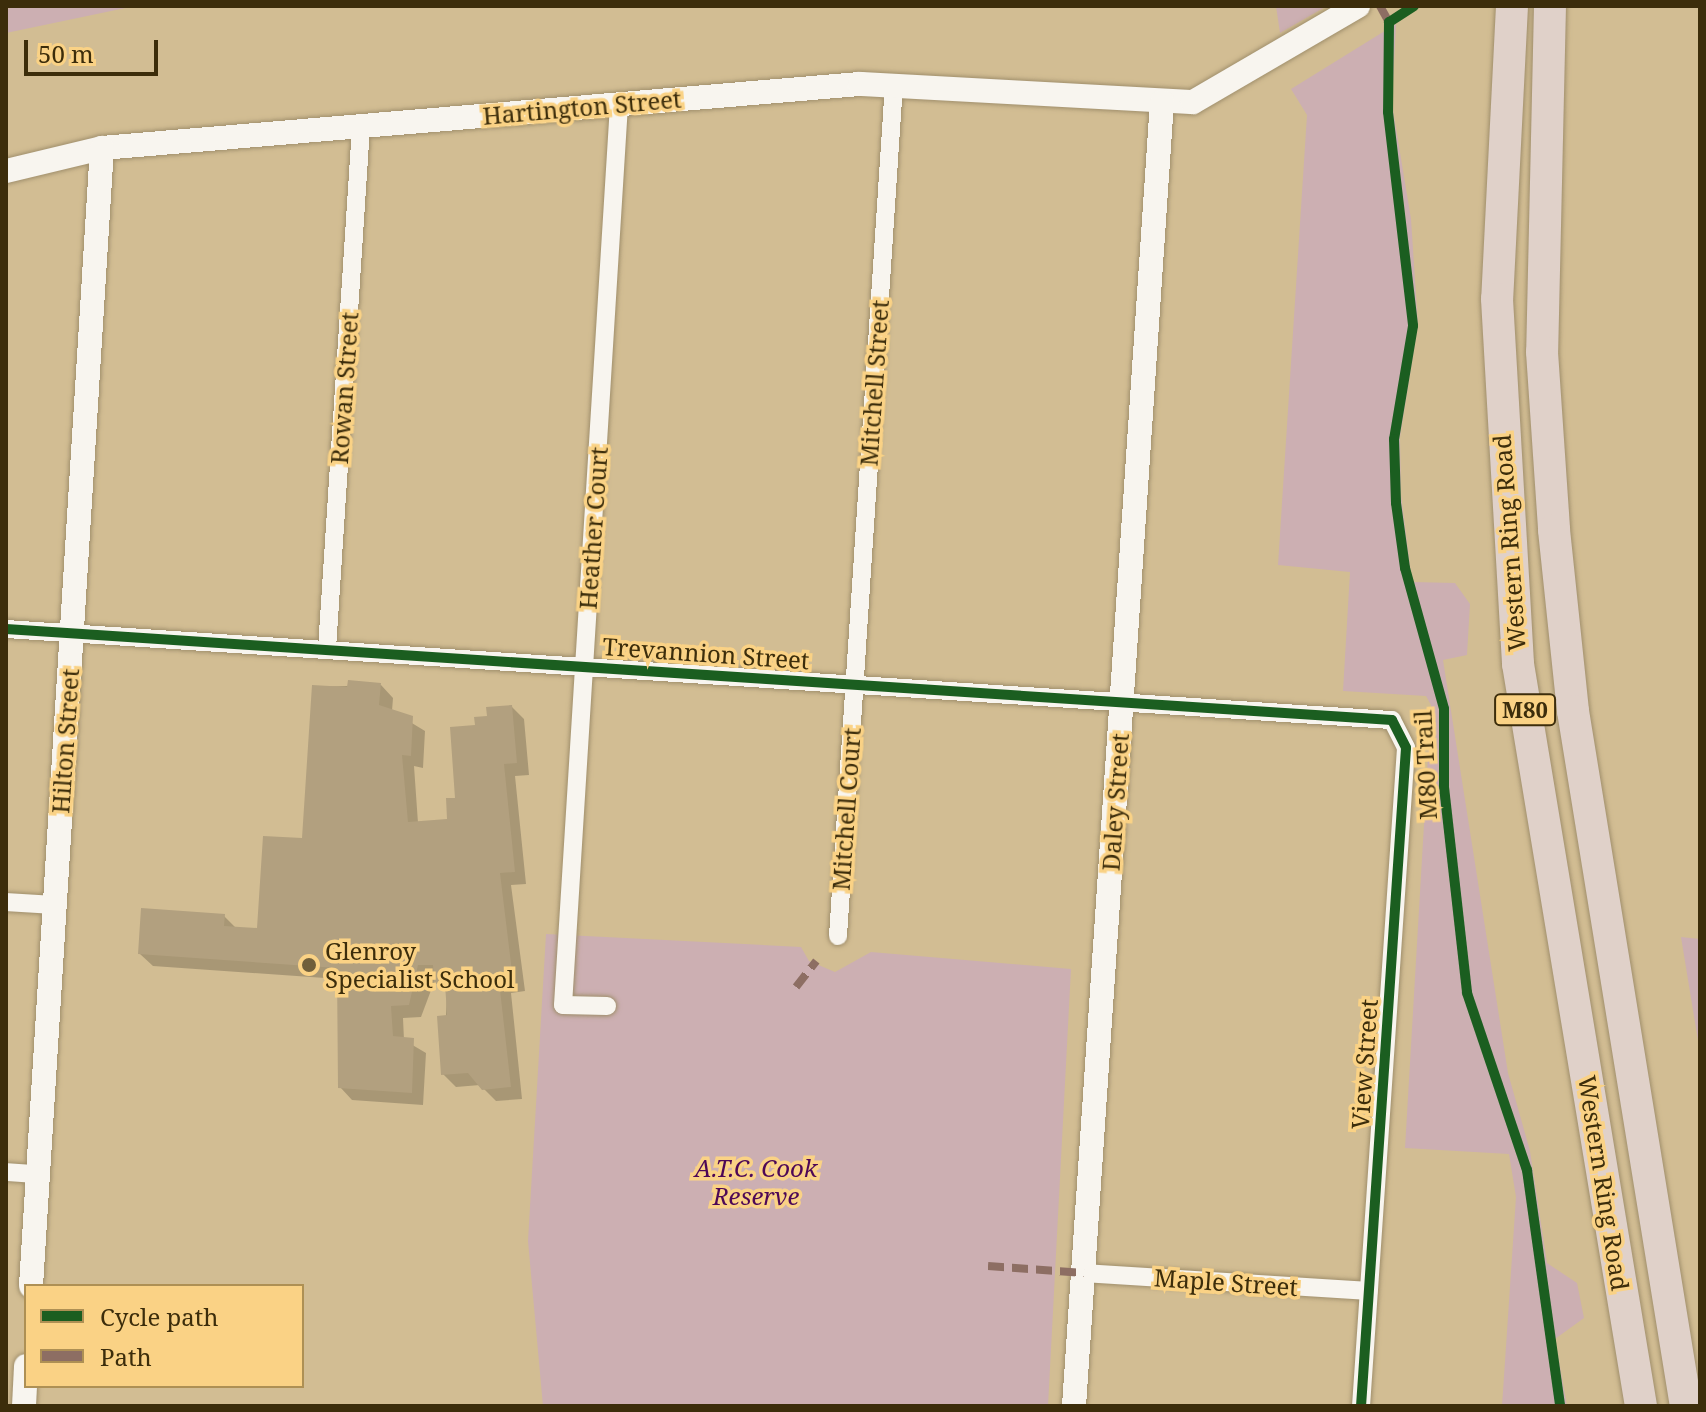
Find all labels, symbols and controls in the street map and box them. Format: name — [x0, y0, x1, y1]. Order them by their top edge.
scale bar — [28, 24, 162, 74]
text: 50 m — [38, 37, 94, 70]
street label: Hartington Street — [481, 84, 683, 130]
street label: Mitchell Street — [854, 299, 894, 467]
street label: Rowan Street — [324, 311, 364, 465]
street label: Western Ring Road — [1487, 433, 1531, 653]
street label: Heather Court — [573, 446, 613, 610]
street label: Trevannion Street — [602, 631, 810, 675]
street label: Hilton Street — [46, 668, 84, 814]
road number: M80 — [1493, 692, 1557, 728]
street label: M80 Trail — [1408, 709, 1442, 821]
street label: Mitchell Court — [826, 727, 866, 891]
street label: Daley Street — [1096, 732, 1134, 872]
place label: Glenroy Specialist School — [325, 937, 515, 993]
marker: Glenroy Specialist School — [300, 956, 318, 974]
street label: View Street — [1345, 998, 1383, 1130]
street label: Western Ring Road — [1573, 1073, 1635, 1293]
park label: A.T.C. Cook Reserve — [695, 1154, 817, 1210]
street label: Maple Street — [1153, 1263, 1299, 1301]
legend — [24, 1284, 304, 1388]
text: Cycle path — [100, 1300, 219, 1333]
text: Path — [100, 1340, 152, 1373]

